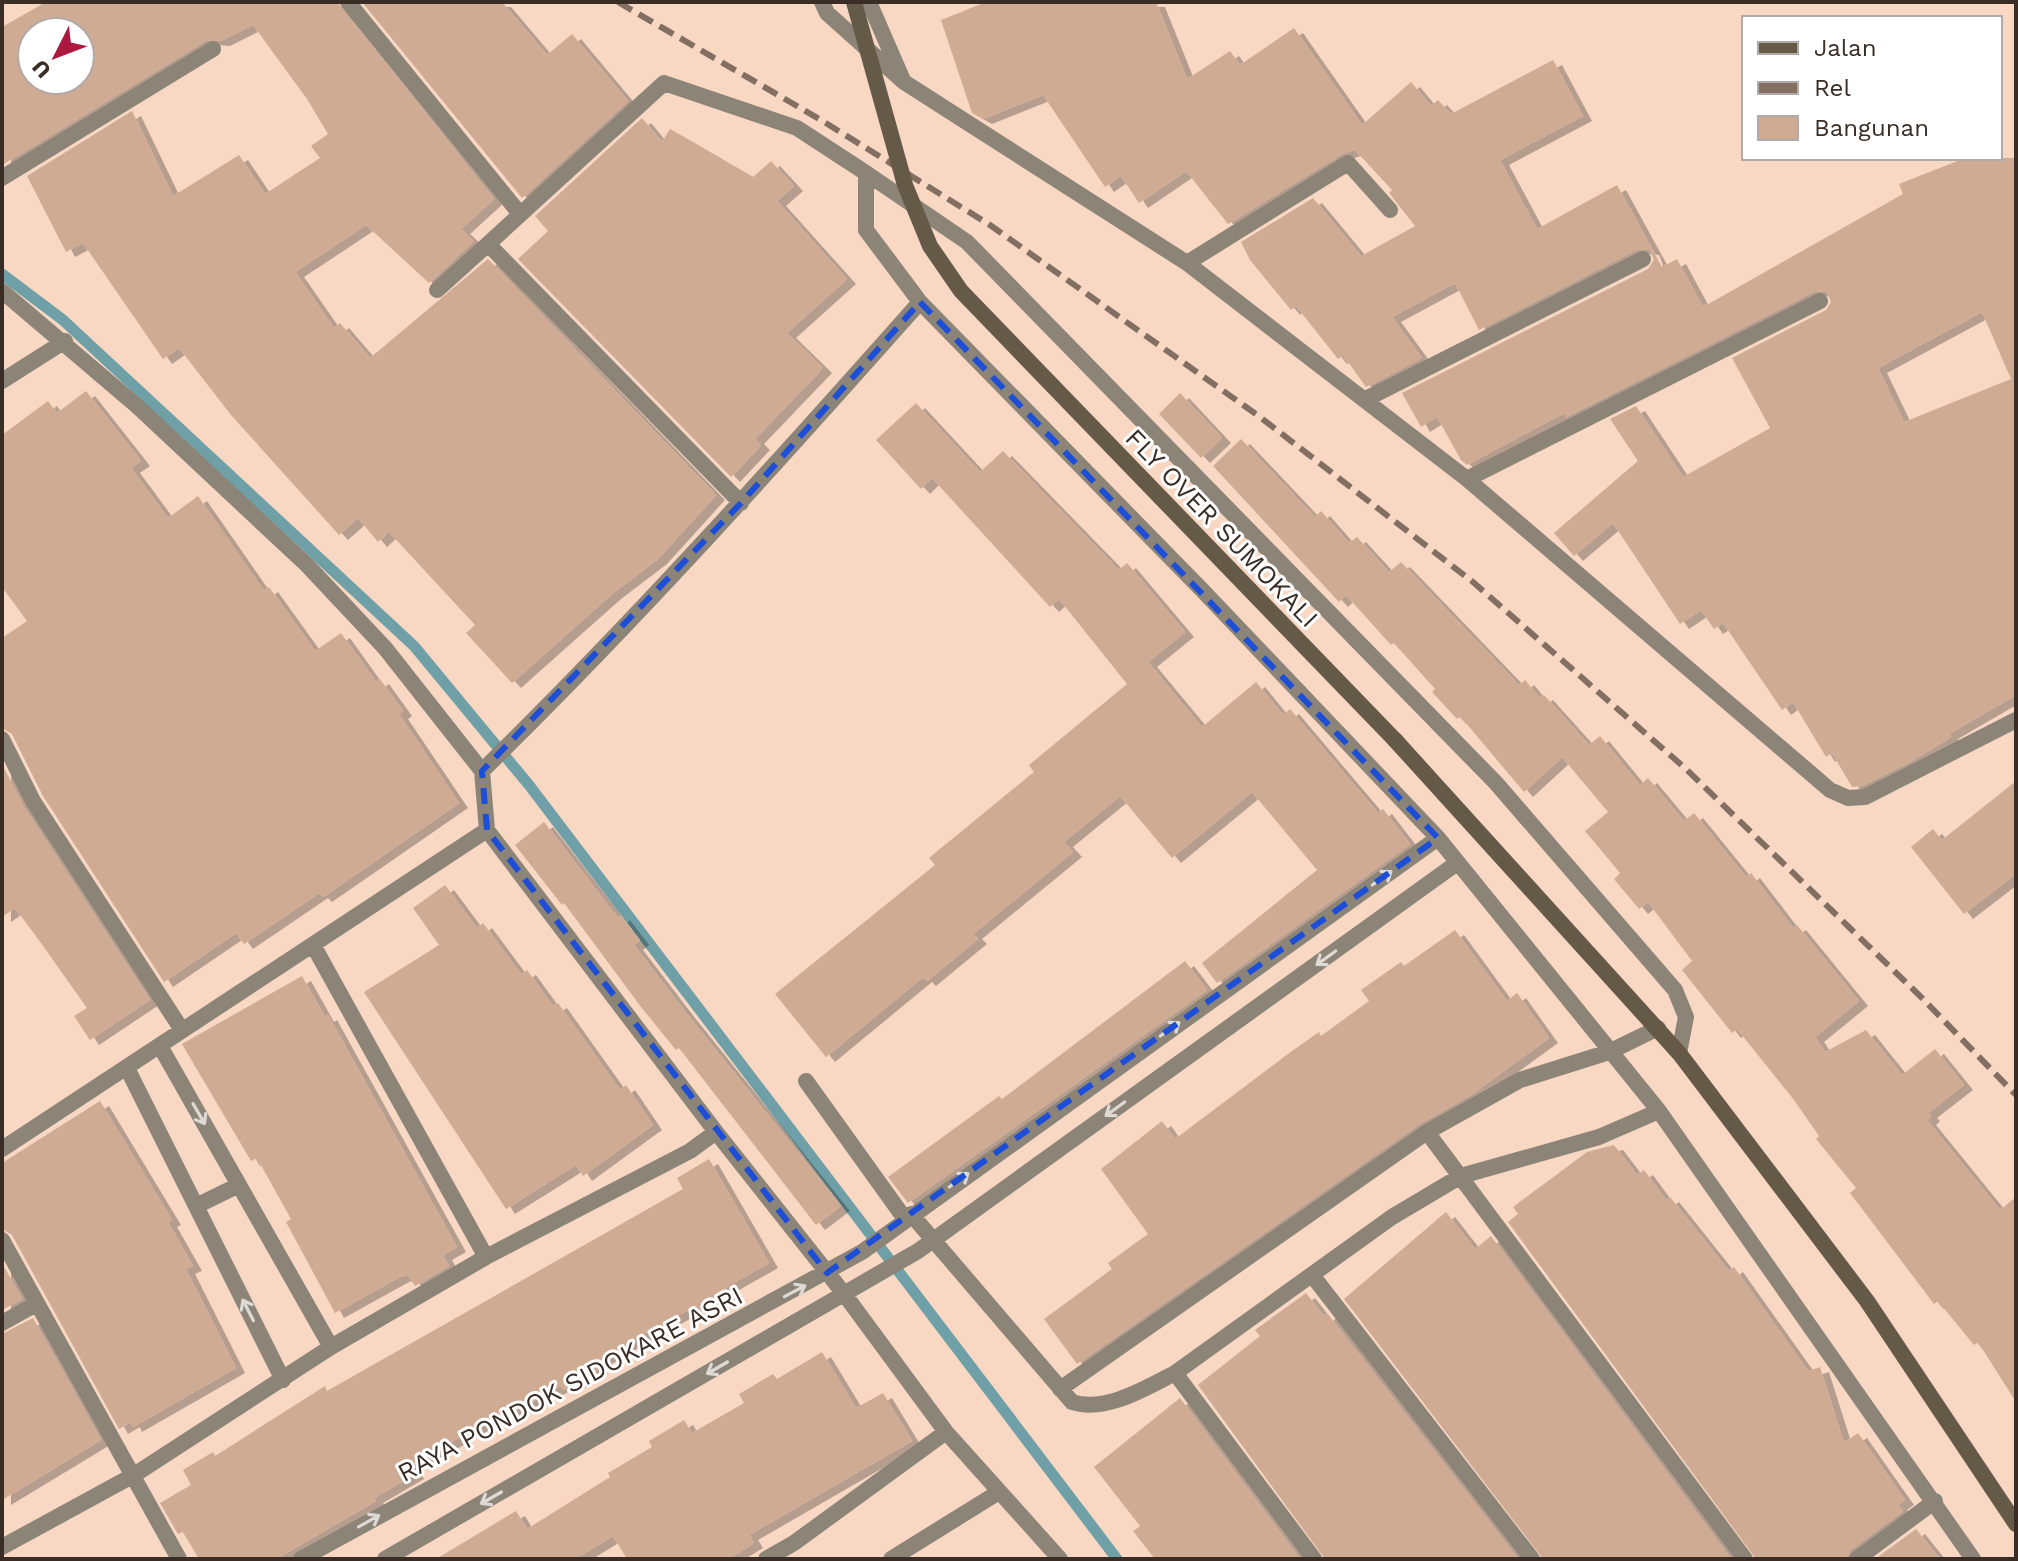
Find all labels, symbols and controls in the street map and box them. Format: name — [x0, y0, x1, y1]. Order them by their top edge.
north arrow — [16, 16, 96, 96]
legend — [1742, 16, 2002, 160]
text: Jalan — [1814, 34, 1877, 62]
text: U — [27, 55, 56, 83]
text: Rel — [1814, 74, 1851, 102]
text: Bangunan — [1814, 114, 1929, 142]
street label: FLY OVER SUMOKALI — [1120, 423, 1324, 633]
one-way arrow — [1371, 870, 1392, 887]
one-way arrow — [1316, 949, 1337, 966]
one-way arrow — [1159, 1021, 1181, 1037]
one-way arrow — [1104, 1101, 1126, 1117]
one-way arrow — [191, 1102, 207, 1125]
one-way arrow — [948, 1172, 969, 1189]
street label: RAYA PONDOK SIDOKARE ASRI — [392, 1280, 748, 1488]
one-way arrow — [782, 1282, 806, 1298]
one-way arrow — [240, 1298, 255, 1322]
one-way arrow — [706, 1360, 729, 1376]
one-way arrow — [480, 1491, 504, 1506]
one-way arrow — [357, 1513, 380, 1529]

